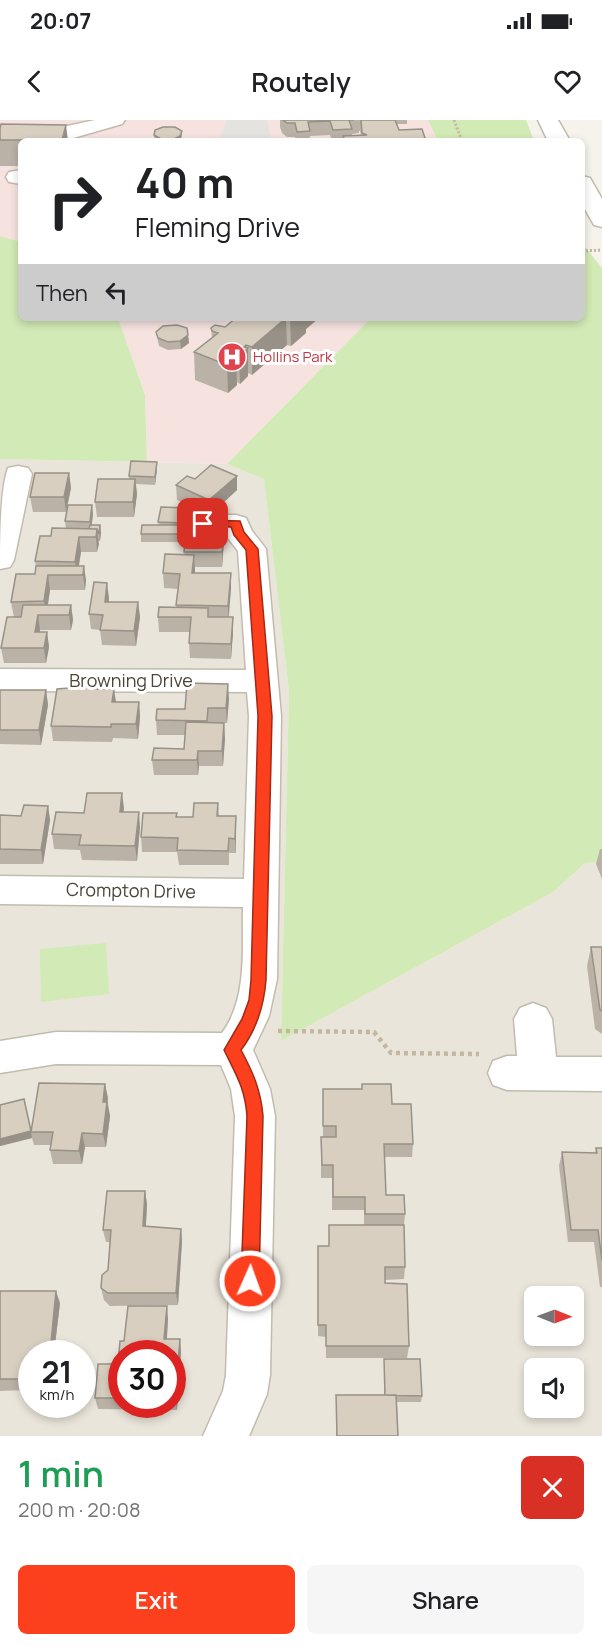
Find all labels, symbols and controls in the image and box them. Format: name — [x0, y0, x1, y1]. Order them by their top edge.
text: 20:07 — [30, 6, 91, 36]
text: Routely — [251, 63, 351, 100]
icon: back — [18, 65, 51, 98]
icon: heart — [551, 65, 584, 98]
text: 40 m — [135, 153, 234, 211]
icon: right — [36, 162, 114, 240]
text: Fleming Drive — [135, 208, 300, 245]
icon: left — [100, 276, 133, 309]
text: Then — [36, 278, 88, 308]
hospital icon: Hollins Park — [216, 341, 248, 373]
place label: Hollins Park — [253, 346, 333, 367]
pin — [177, 498, 228, 549]
icon: arrive — [186, 507, 219, 540]
street label: Browning Drive — [69, 668, 193, 692]
street label: Crompton Drive — [66, 877, 196, 903]
position arrow — [218, 1249, 282, 1313]
north arrow — [524, 1286, 584, 1346]
map controls — [524, 1286, 584, 1418]
speed limit sign: 30 — [108, 1340, 186, 1418]
text: 21 — [41, 1351, 73, 1392]
button: sound — [524, 1358, 584, 1418]
text: km/h — [40, 1384, 74, 1405]
text: 1 min — [18, 1449, 104, 1498]
button: close — [521, 1456, 584, 1519]
text: 200 m · 20:08 — [18, 1496, 141, 1523]
button: Exit — [18, 1565, 295, 1634]
button: Share — [307, 1565, 584, 1634]

